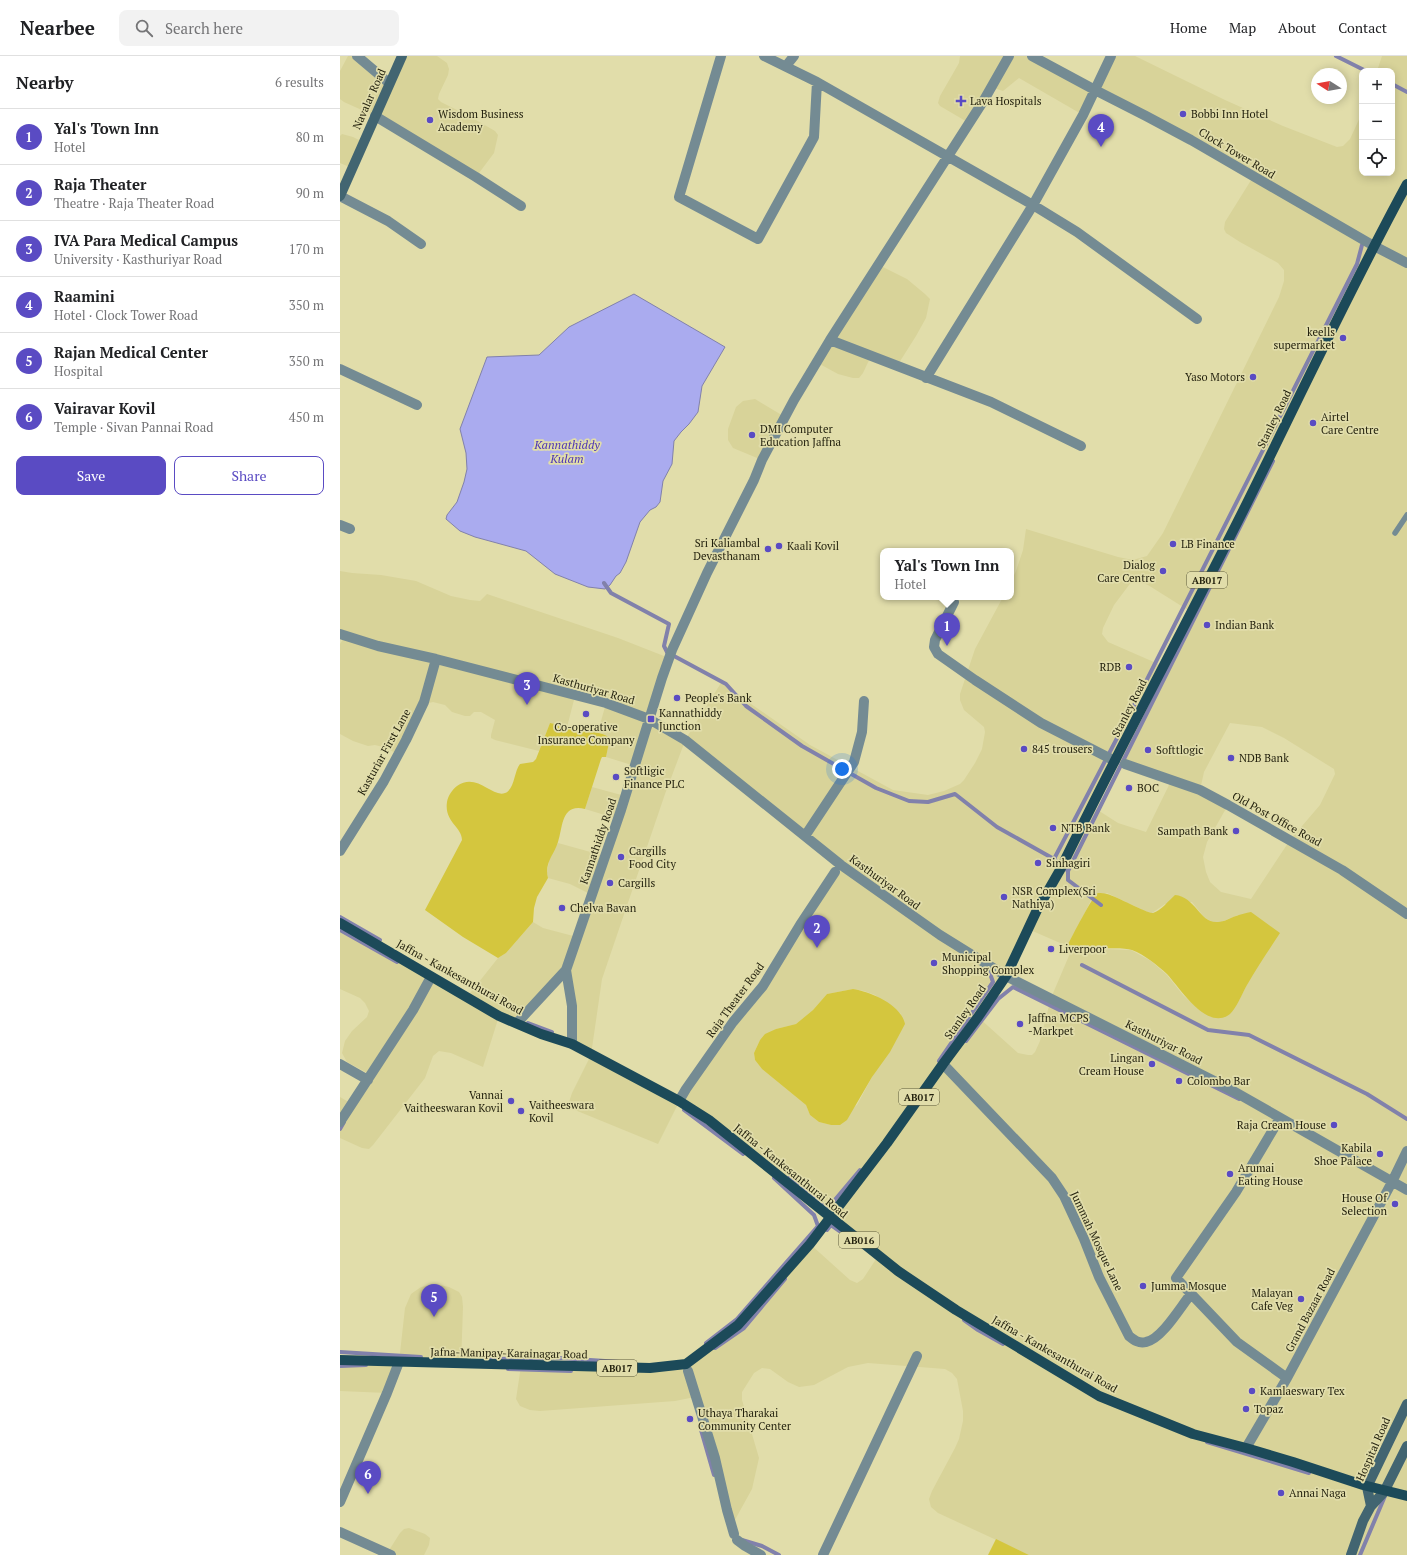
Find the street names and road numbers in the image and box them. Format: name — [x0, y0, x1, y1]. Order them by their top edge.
street label: Navalar Road — [349, 66, 389, 132]
street label: Clock Tower Road — [1196, 125, 1278, 181]
street label: Stanley Road — [1254, 387, 1294, 451]
road number: AB017 — [1187, 572, 1227, 588]
street label: Kasthuriyar Road — [552, 671, 636, 707]
street label: Stanley Road — [1108, 677, 1150, 739]
street label: Kasturiar First Lane — [354, 706, 414, 798]
street label: Old Post Office Road — [1230, 789, 1324, 849]
street label: Kannathiddy Road — [577, 796, 619, 886]
street label: Kasthuriyar Road — [847, 852, 923, 912]
street label: Jaffna - Kankesanthurai Road — [394, 936, 526, 1018]
street label: Raja Theater Road — [703, 960, 767, 1040]
street label: Stanley Road — [941, 982, 989, 1042]
street label: Kasthuriyar Road — [1123, 1017, 1205, 1067]
road number: AB017 — [899, 1089, 939, 1105]
street label: Jaffna - Kankesanthurai Road — [731, 1121, 851, 1221]
street label: Jummah Mosque Lane — [1068, 1189, 1126, 1293]
road number: AB016 — [839, 1232, 879, 1248]
street label: Grand Bazaar Road — [1282, 1266, 1338, 1354]
street label: Jaffna - Kankesanthurai Road — [990, 1312, 1120, 1396]
street label: Jafna-Manipay-Karainagar Road — [430, 1345, 588, 1361]
road number: AB017 — [597, 1360, 637, 1376]
street label: Hospital Road — [1353, 1415, 1393, 1483]

